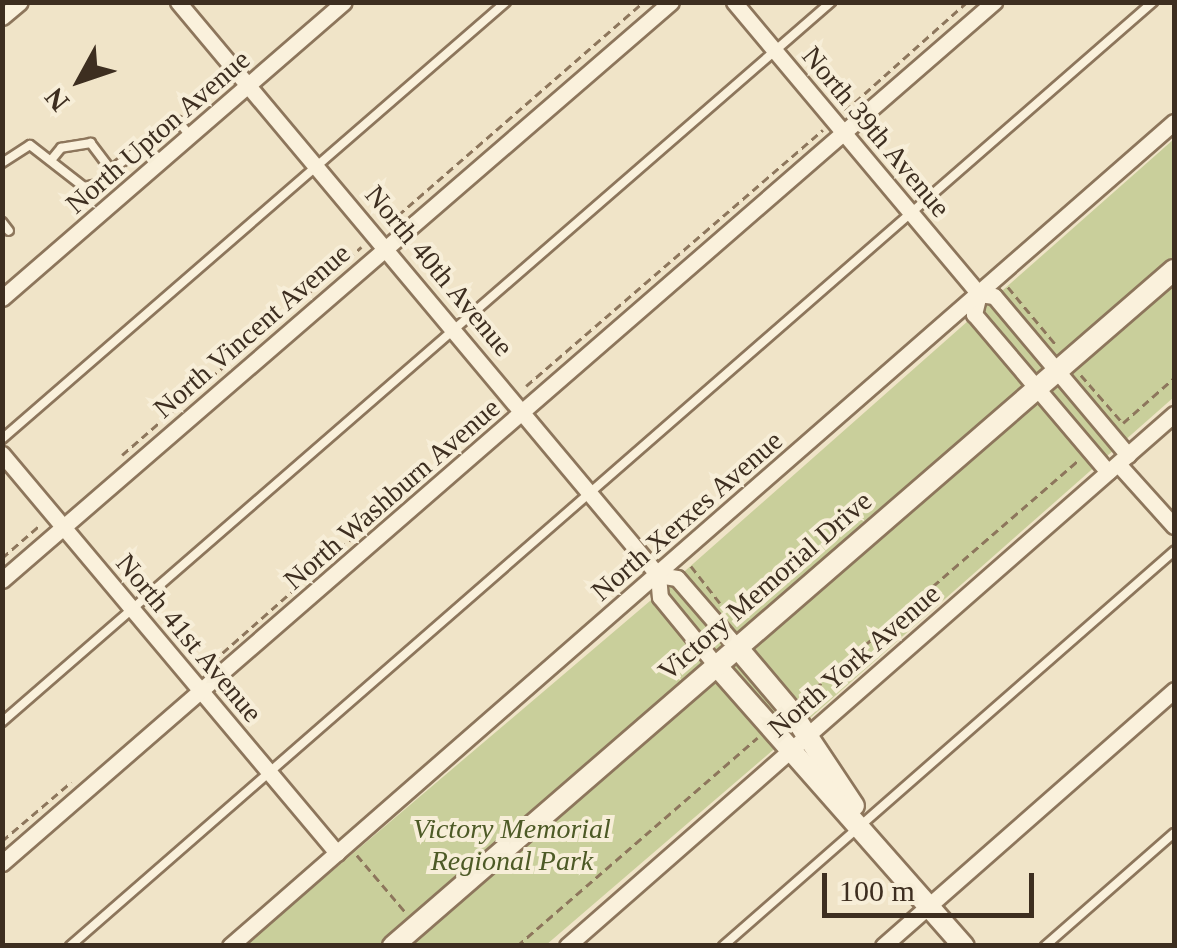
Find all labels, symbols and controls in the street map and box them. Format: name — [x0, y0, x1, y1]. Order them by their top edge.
north arrow — [30, 30, 130, 130]
street label: North 39th Avenue — [794, 39, 958, 225]
street label: North Upton Avenue — [59, 42, 257, 222]
text: N — [38, 82, 75, 117]
street label: North 40th Avenue — [357, 178, 521, 364]
street label: North Vincent Avenue — [146, 236, 358, 426]
street label: North Washburn Avenue — [276, 390, 508, 598]
street label: North Xerxes Avenue — [584, 423, 790, 609]
street label: Victory Memorial Drive — [651, 484, 879, 688]
street label: North 41st Avenue — [108, 546, 270, 730]
street label: North York Avenue — [760, 576, 948, 746]
park label: Victory Memorial Regional Park — [413, 812, 611, 878]
scale bar — [827, 853, 1040, 915]
text: 100 m — [839, 874, 915, 907]

